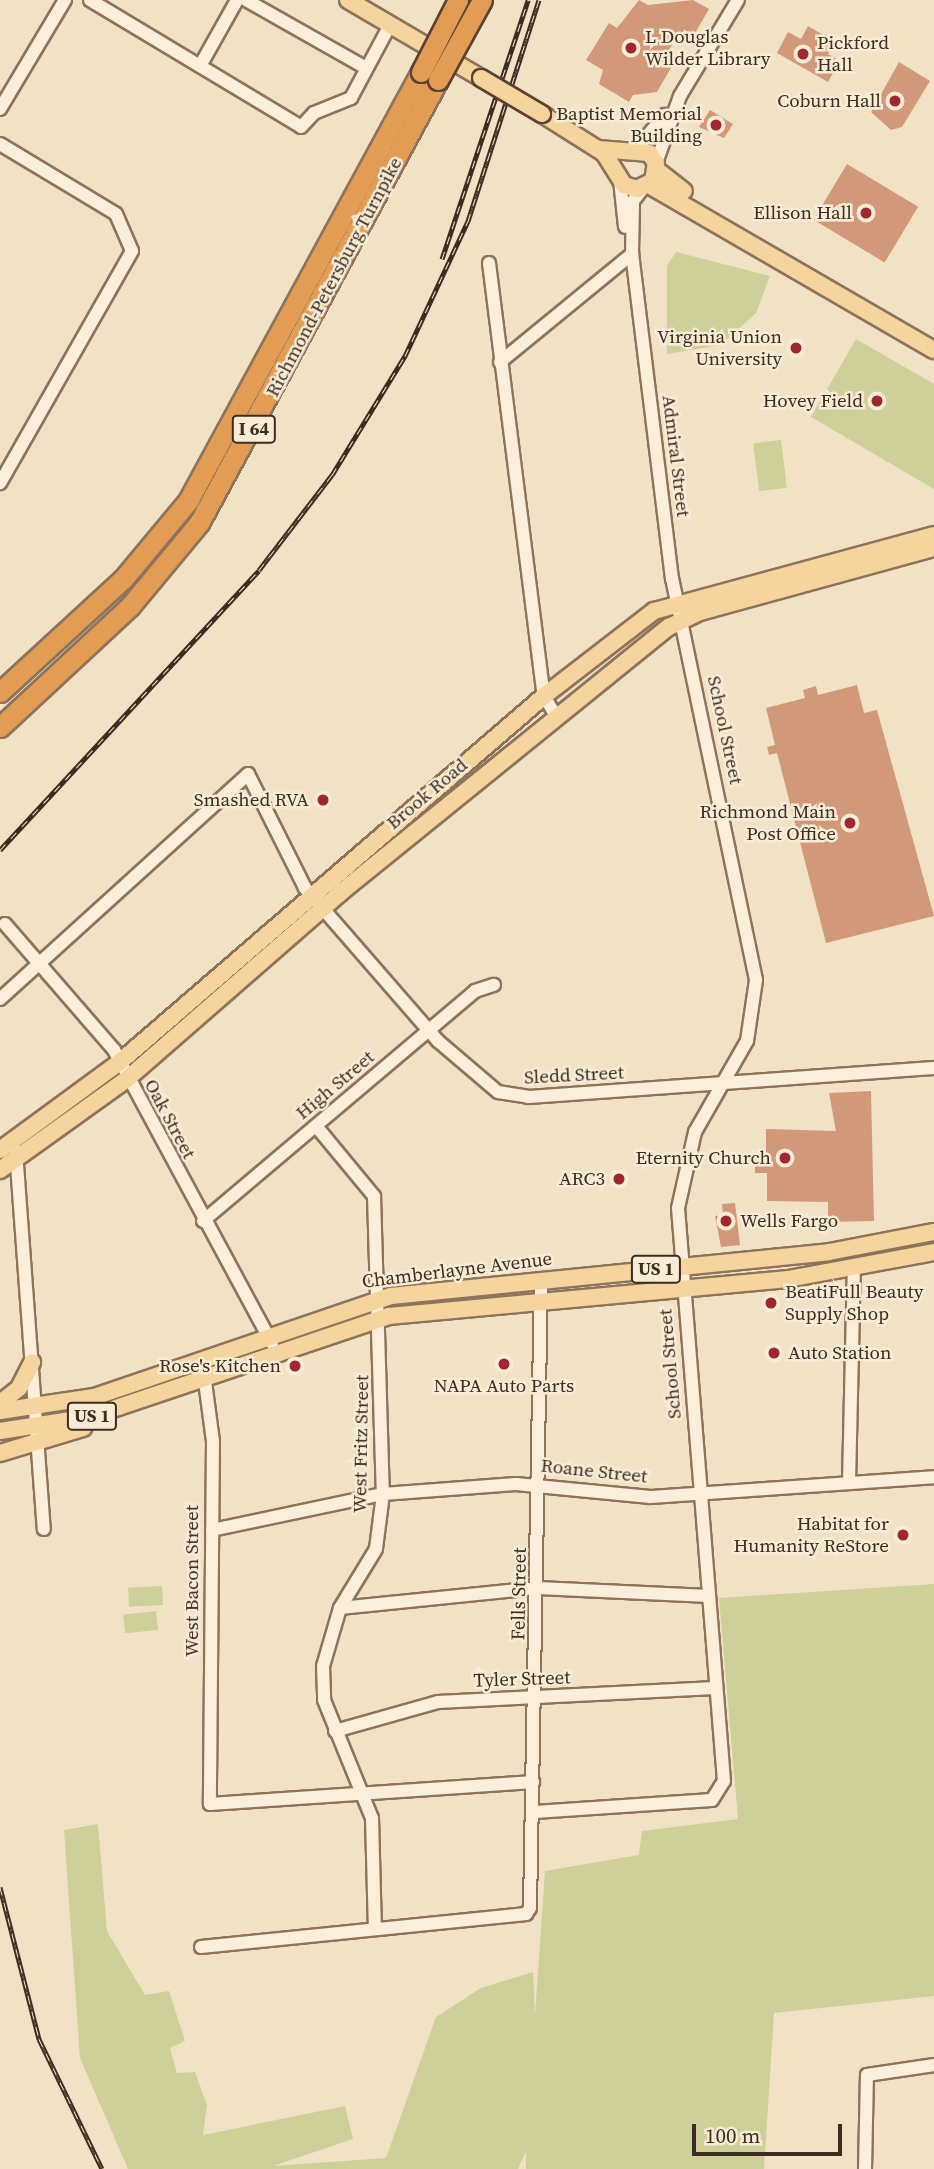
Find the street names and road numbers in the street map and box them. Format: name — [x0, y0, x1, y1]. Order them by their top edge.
street label: Richmond-Petersburg Turnpike — [261, 153, 407, 401]
street label: Admiral Street — [657, 394, 695, 518]
road number: I 64 — [231, 414, 277, 444]
street label: School Street — [702, 674, 748, 786]
street label: Brook Road — [382, 754, 472, 834]
street label: High Street — [291, 1046, 379, 1124]
street label: Sledd Street — [523, 1061, 625, 1089]
street label: Oak Street — [140, 1075, 200, 1163]
street label: Chamberlayne Avenue — [361, 1247, 553, 1293]
road number: US 1 — [630, 1254, 682, 1284]
street label: School Street — [654, 1308, 686, 1420]
street label: West Fritz Street — [348, 1375, 374, 1513]
road number: US 1 — [66, 1401, 118, 1430]
street label: Roane Street — [540, 1454, 648, 1488]
street label: West Bacon Street — [181, 1505, 203, 1657]
street label: Fells Street — [507, 1547, 531, 1641]
street label: Tyler Street — [473, 1666, 571, 1692]

